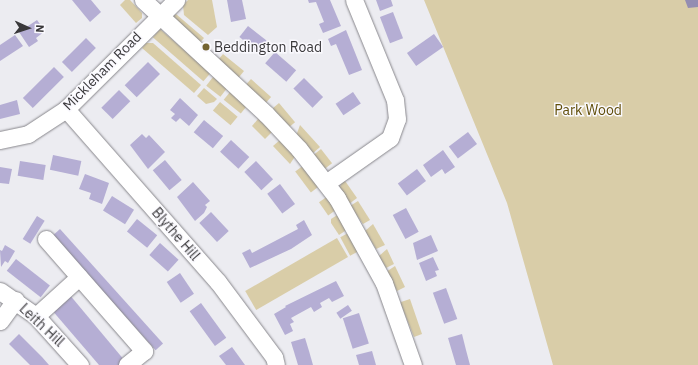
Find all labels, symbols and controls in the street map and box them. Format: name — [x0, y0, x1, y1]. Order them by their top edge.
north arrow — [8, 8, 48, 48]
text: N — [33, 24, 47, 33]
street label: Mickleham Road — [59, 28, 145, 114]
place label: Beddington Road — [214, 39, 322, 55]
marker: Beddington Road — [201, 42, 211, 52]
park label: Park Wood — [554, 102, 622, 118]
street label: Blythe Hill — [148, 204, 204, 264]
street label: Leith Hill — [16, 300, 68, 350]

